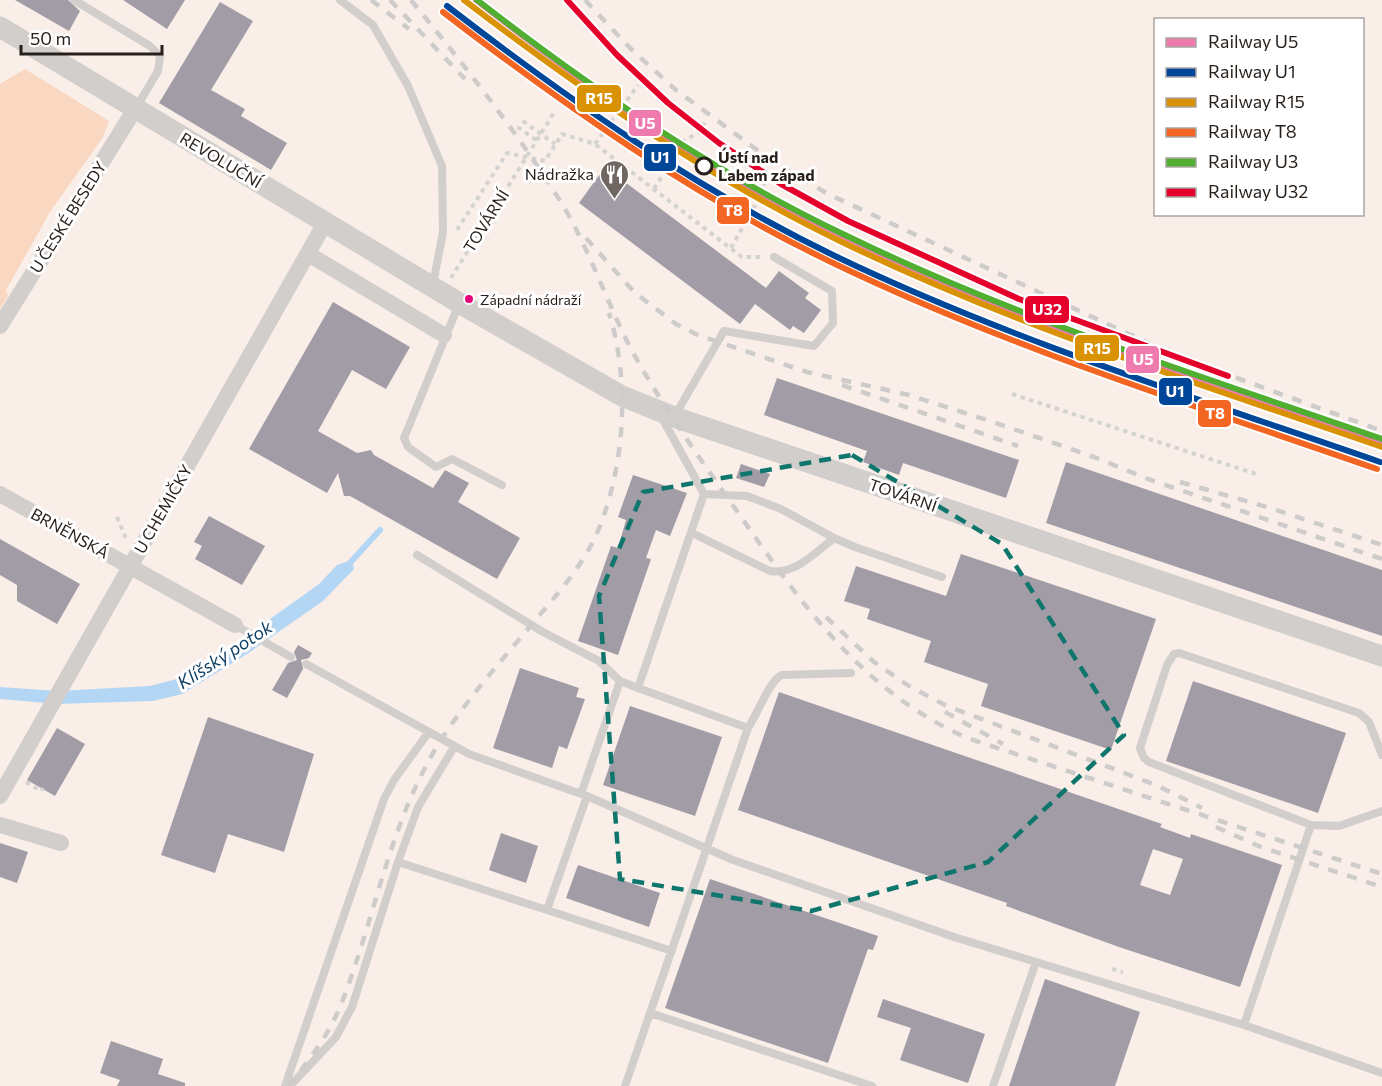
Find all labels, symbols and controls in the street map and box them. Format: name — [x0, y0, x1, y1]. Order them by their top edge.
scale bar — [21, 18, 162, 56]
legend — [1154, 18, 1364, 216]
text: 50 m — [30, 27, 71, 49]
text: Railway U5 — [1208, 30, 1298, 52]
text: Railway U1 — [1208, 60, 1296, 82]
line badge: R15 — [576, 84, 622, 113]
text: R15 — [585, 88, 613, 107]
text: Railway R15 — [1208, 90, 1305, 112]
line badge: U5 — [628, 109, 662, 137]
text: U5 — [635, 113, 655, 132]
text: Railway T8 — [1208, 120, 1297, 142]
street label: REVOLUČNÍ — [177, 128, 266, 192]
line badge: U1 — [643, 143, 677, 172]
text: U1 — [651, 147, 669, 166]
place label: Ústí nad Labem západ — [718, 147, 815, 184]
text: Railway U3 — [1208, 150, 1298, 172]
street label: U ČESKÉ BESEDY — [26, 157, 110, 276]
marker: Ústí nad Labem západ — [695, 157, 713, 175]
restaurant icon: Nádražka — [599, 158, 631, 200]
place label: Nádražka — [525, 164, 594, 183]
text: Railway U32 — [1208, 180, 1308, 202]
street label: TOVÁRNÍ — [459, 185, 513, 256]
line badge: T8 — [716, 196, 750, 225]
text: T8 — [723, 200, 743, 219]
place label: Západní nádraží — [480, 291, 582, 308]
marker: Západní nádraží — [463, 293, 475, 305]
line badge: U32 — [1024, 295, 1070, 324]
text: U32 — [1032, 299, 1062, 318]
line badge: R15 — [1074, 334, 1120, 362]
text: R15 — [1083, 338, 1111, 357]
line badge: U5 — [1125, 345, 1160, 374]
text: U5 — [1133, 349, 1153, 368]
line badge: U1 — [1158, 377, 1193, 406]
text: U1 — [1166, 381, 1184, 400]
line badge: T8 — [1197, 399, 1232, 428]
text: T8 — [1205, 403, 1225, 422]
street label: U CHEMIČKY — [130, 461, 196, 556]
street label: TOVÁRNÍ — [867, 474, 940, 515]
street label: BRNĚNSKÁ — [28, 503, 112, 562]
water label: Klíšský potok — [173, 615, 277, 693]

